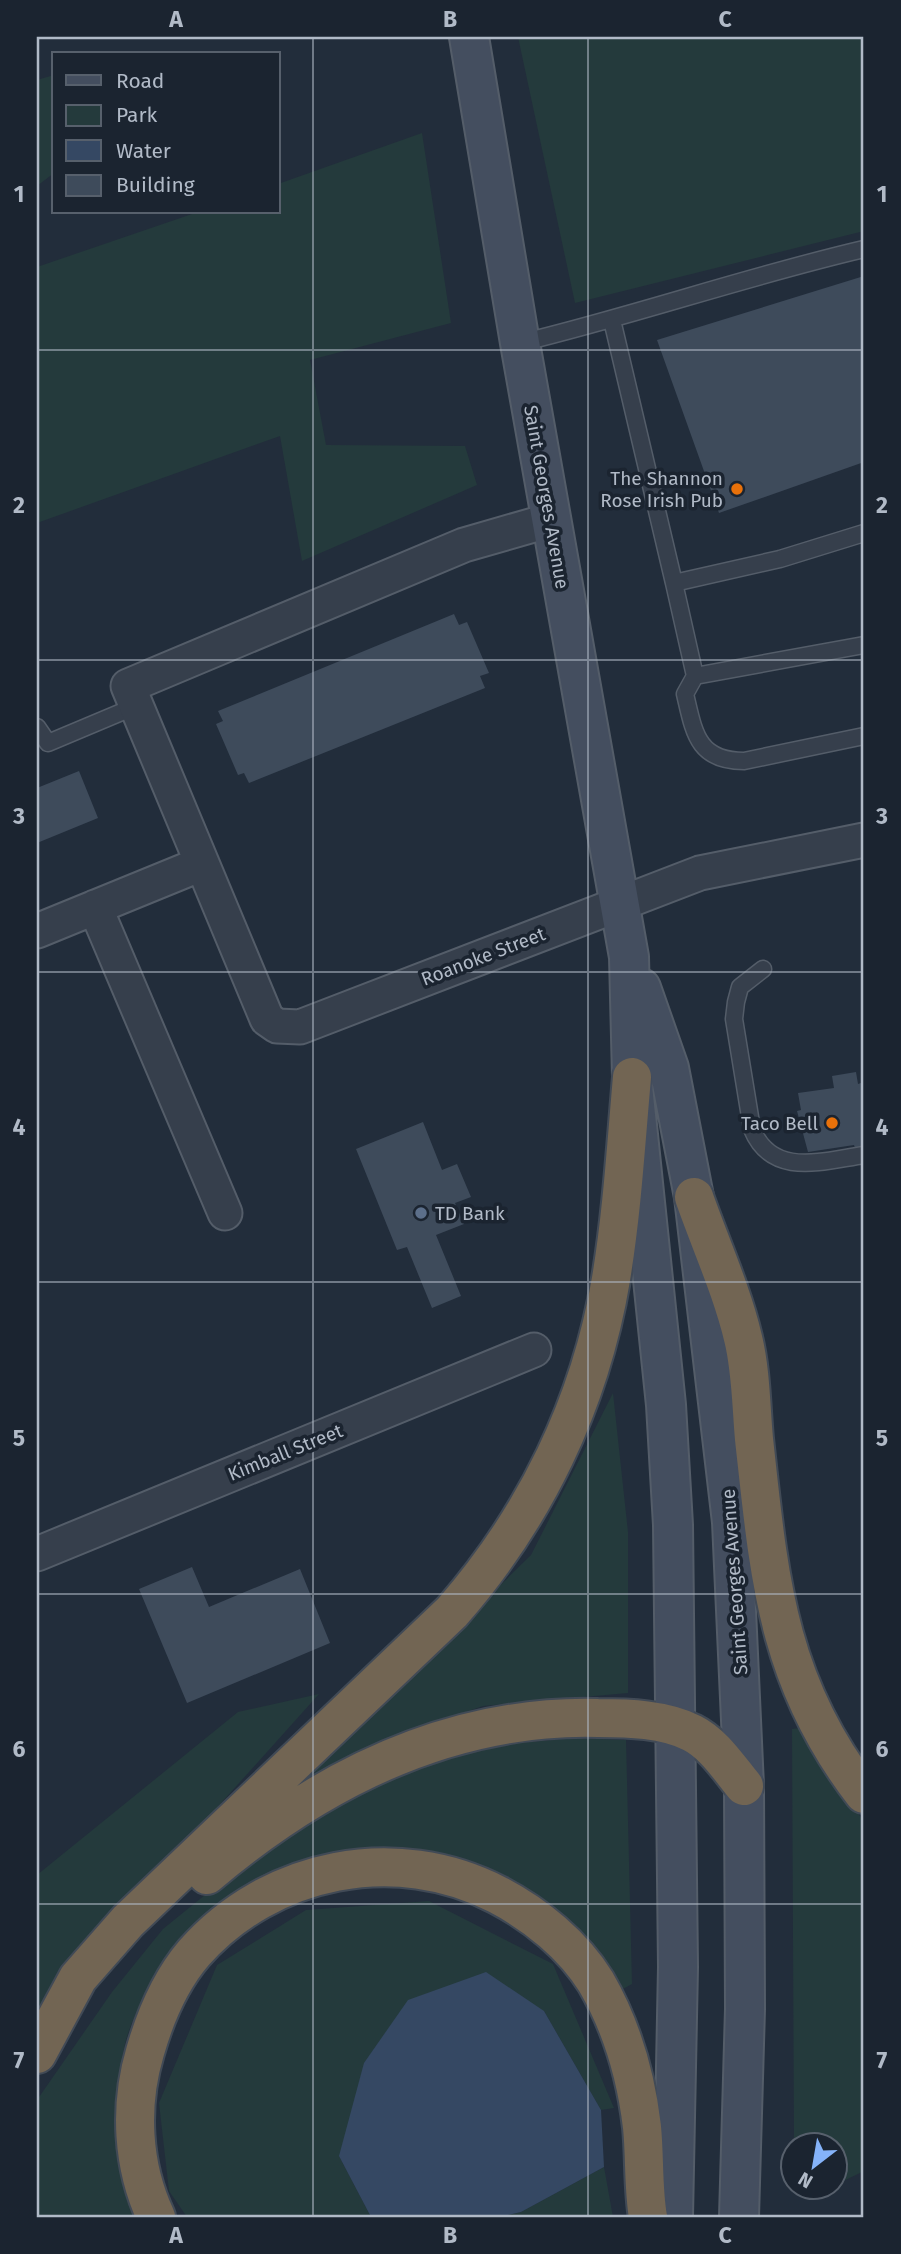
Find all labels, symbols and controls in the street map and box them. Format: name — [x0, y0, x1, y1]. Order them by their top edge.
text: A — [168, 5, 183, 33]
text: B — [443, 5, 457, 33]
text: C — [718, 5, 732, 33]
legend — [52, 52, 280, 214]
text: Road — [116, 68, 164, 94]
text: Park — [116, 102, 158, 128]
text: Water — [116, 138, 171, 164]
text: Building — [116, 172, 195, 198]
text: 1 — [14, 180, 24, 208]
text: 1 — [877, 180, 887, 208]
street label: Saint Georges Avenue — [519, 403, 574, 591]
place label: The Shannon Rose Irish Pub — [600, 467, 723, 512]
marker: The Shannon Rose Irish Pub — [729, 481, 745, 497]
text: 2 — [13, 491, 25, 519]
text: 2 — [876, 491, 888, 519]
text: 3 — [12, 802, 25, 830]
text: 3 — [875, 802, 888, 830]
street label: Roanoke Street — [418, 922, 549, 991]
place label: Taco Bell — [741, 1112, 818, 1135]
text: 4 — [13, 1113, 26, 1141]
text: 4 — [876, 1113, 889, 1141]
marker: Taco Bell — [824, 1115, 840, 1131]
place label: TD Bank — [435, 1202, 505, 1225]
marker: TD Bank — [413, 1205, 429, 1221]
street label: Kimball Street — [224, 1419, 346, 1486]
text: 5 — [13, 1424, 25, 1452]
text: 5 — [876, 1424, 888, 1452]
street label: Saint Georges Avenue — [717, 1488, 752, 1676]
text: 6 — [13, 1735, 26, 1763]
text: 6 — [876, 1735, 889, 1763]
text: 7 — [14, 2046, 25, 2074]
text: 7 — [877, 2046, 888, 2074]
north arrow — [778, 2132, 848, 2202]
text: N — [794, 2167, 817, 2193]
text: A — [168, 2221, 183, 2249]
text: B — [443, 2221, 457, 2249]
text: C — [718, 2221, 732, 2249]

